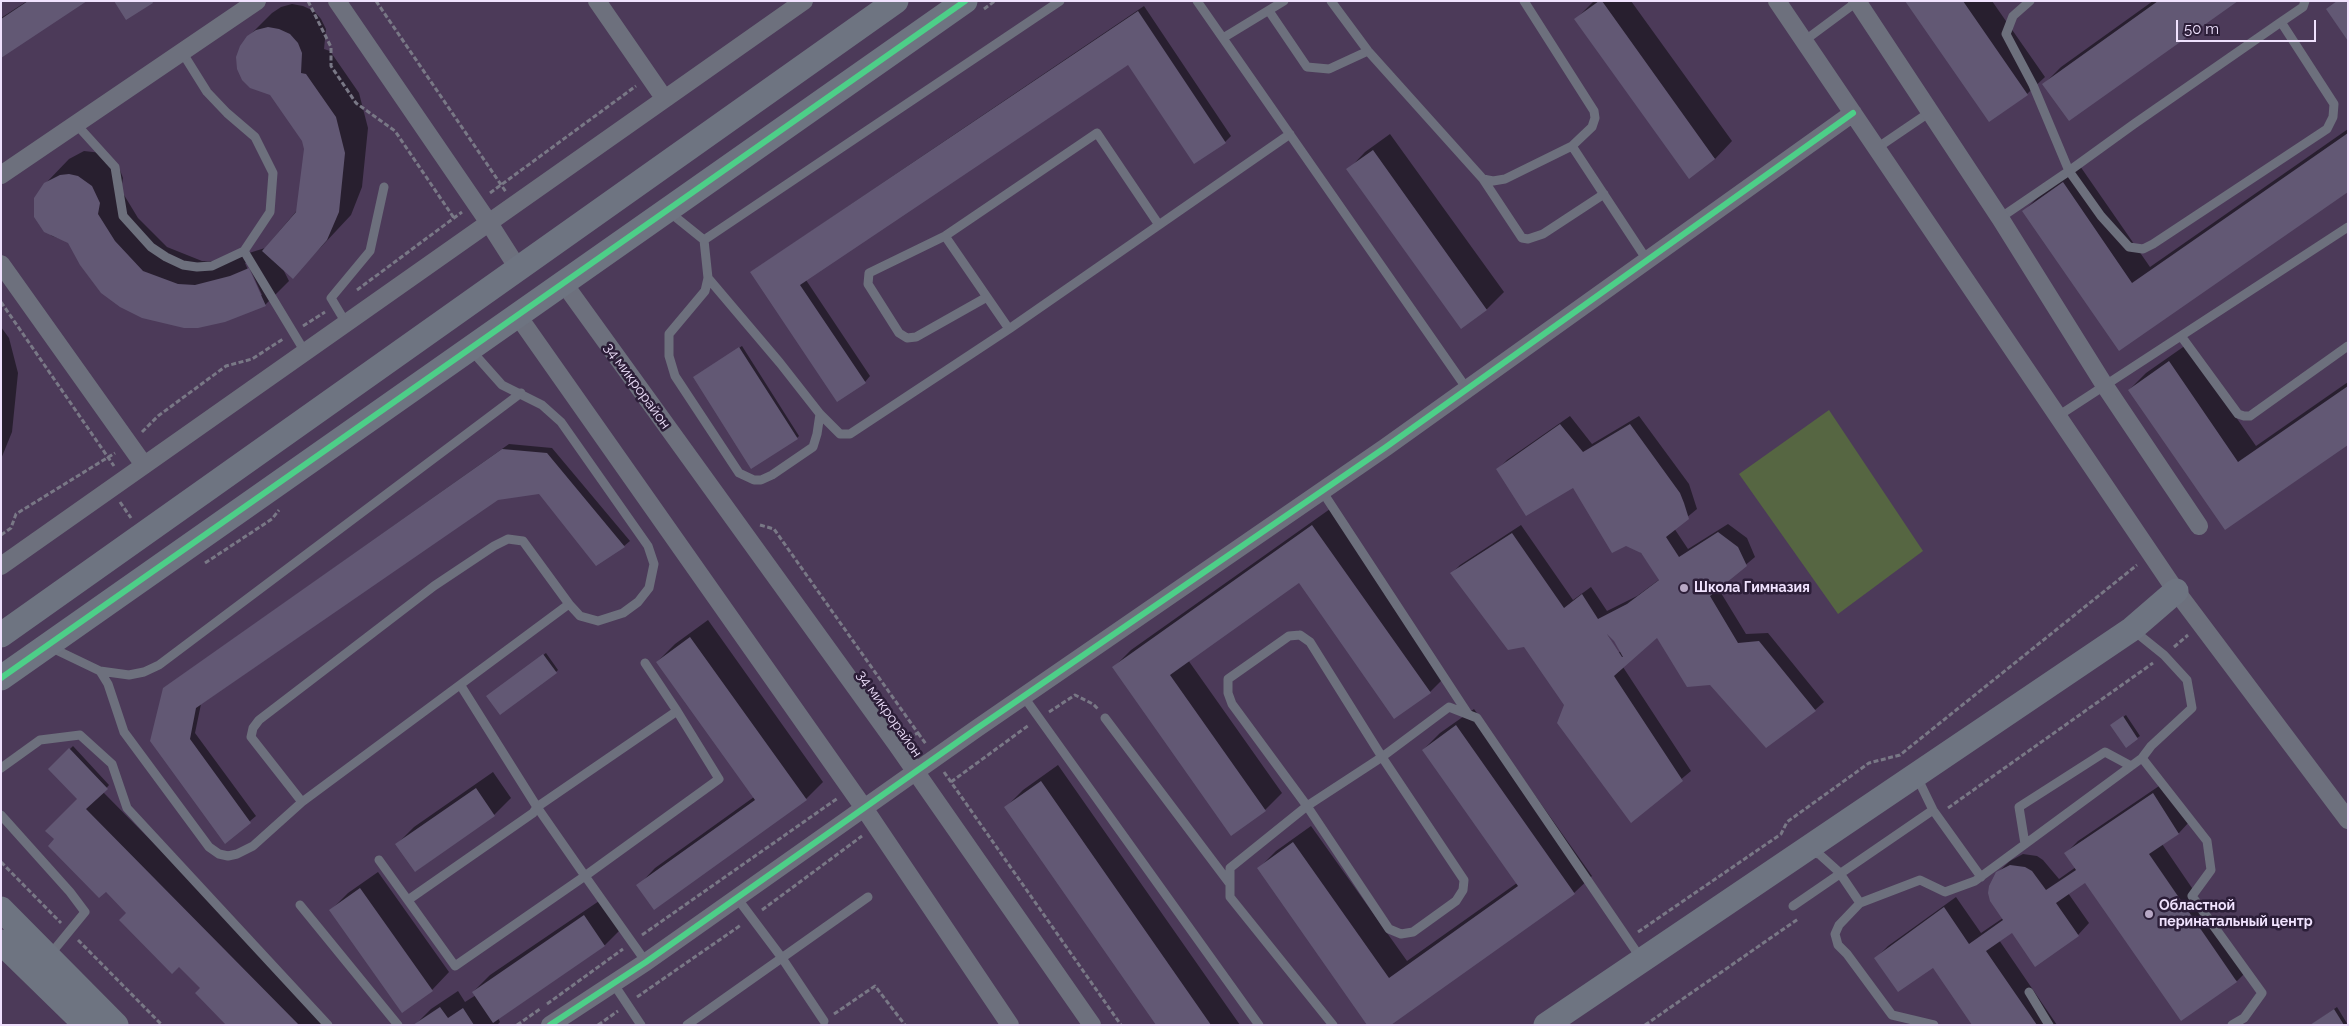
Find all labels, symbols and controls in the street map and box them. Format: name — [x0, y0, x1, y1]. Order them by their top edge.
scale bar — [2179, 10, 2319, 42]
text: 50 m — [2184, 20, 2219, 38]
street label: 34 микрорайон — [600, 340, 674, 432]
place label: Школа Гимназия — [1694, 580, 1810, 596]
marker: Школа Гимназия — [1678, 582, 1690, 594]
street label: 34 микрорайон — [853, 667, 925, 761]
place label: Областной перинатальный центр — [2159, 898, 2313, 930]
marker: Областной перинатальный центр — [2143, 908, 2155, 920]

